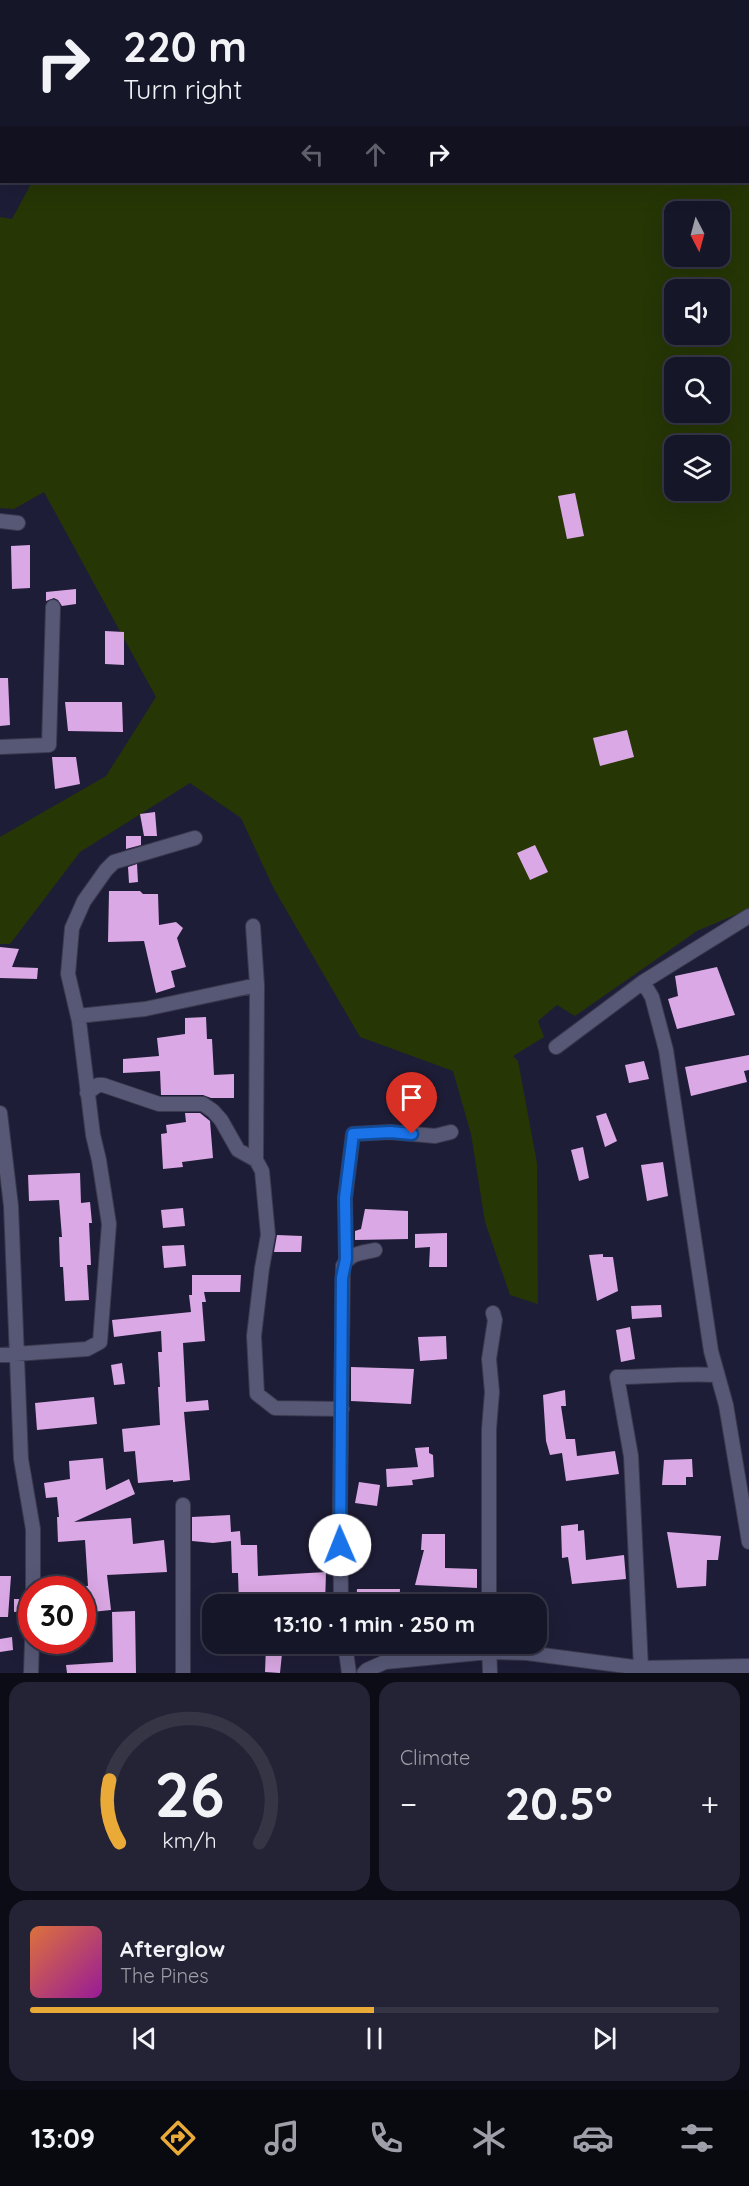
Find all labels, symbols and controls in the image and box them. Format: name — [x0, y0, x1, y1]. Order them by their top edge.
text: 220 m — [123, 20, 247, 73]
icon: right — [24, 24, 102, 102]
text: Turn right — [123, 72, 242, 106]
icon: left — [296, 138, 329, 171]
icon: ahead — [359, 138, 392, 171]
icon: right — [422, 138, 455, 171]
north arrow — [664, 201, 730, 267]
map controls — [664, 201, 730, 501]
button: sound — [664, 279, 730, 345]
button: search — [664, 357, 730, 423]
button: layers — [664, 435, 730, 501]
pin — [386, 1072, 437, 1134]
icon: arrive — [395, 1081, 428, 1114]
position arrow — [308, 1513, 372, 1577]
speed limit sign: 30 — [18, 1576, 96, 1654]
text: 13:10 · 1 min · 250 m — [274, 1610, 475, 1638]
text: Climate — [400, 1745, 470, 1770]
text: 26 — [154, 1755, 225, 1833]
text: 20.5° — [505, 1775, 613, 1831]
text: − — [400, 1783, 417, 1824]
text: + — [700, 1783, 719, 1824]
text: km/h — [162, 1828, 217, 1854]
text: Afterglow — [120, 1935, 225, 1963]
text: The Pines — [120, 1963, 209, 1988]
icon: previous — [128, 2022, 161, 2055]
icon: pause — [358, 2022, 391, 2055]
icon: next — [588, 2022, 621, 2055]
icon: directions — [157, 2117, 199, 2159]
icon: music — [261, 2117, 303, 2159]
icon: phone — [365, 2117, 407, 2159]
icon: climate — [468, 2117, 510, 2159]
icon: car — [572, 2117, 614, 2159]
icon: filters — [676, 2117, 718, 2159]
text: 13:09 — [31, 2121, 95, 2155]

